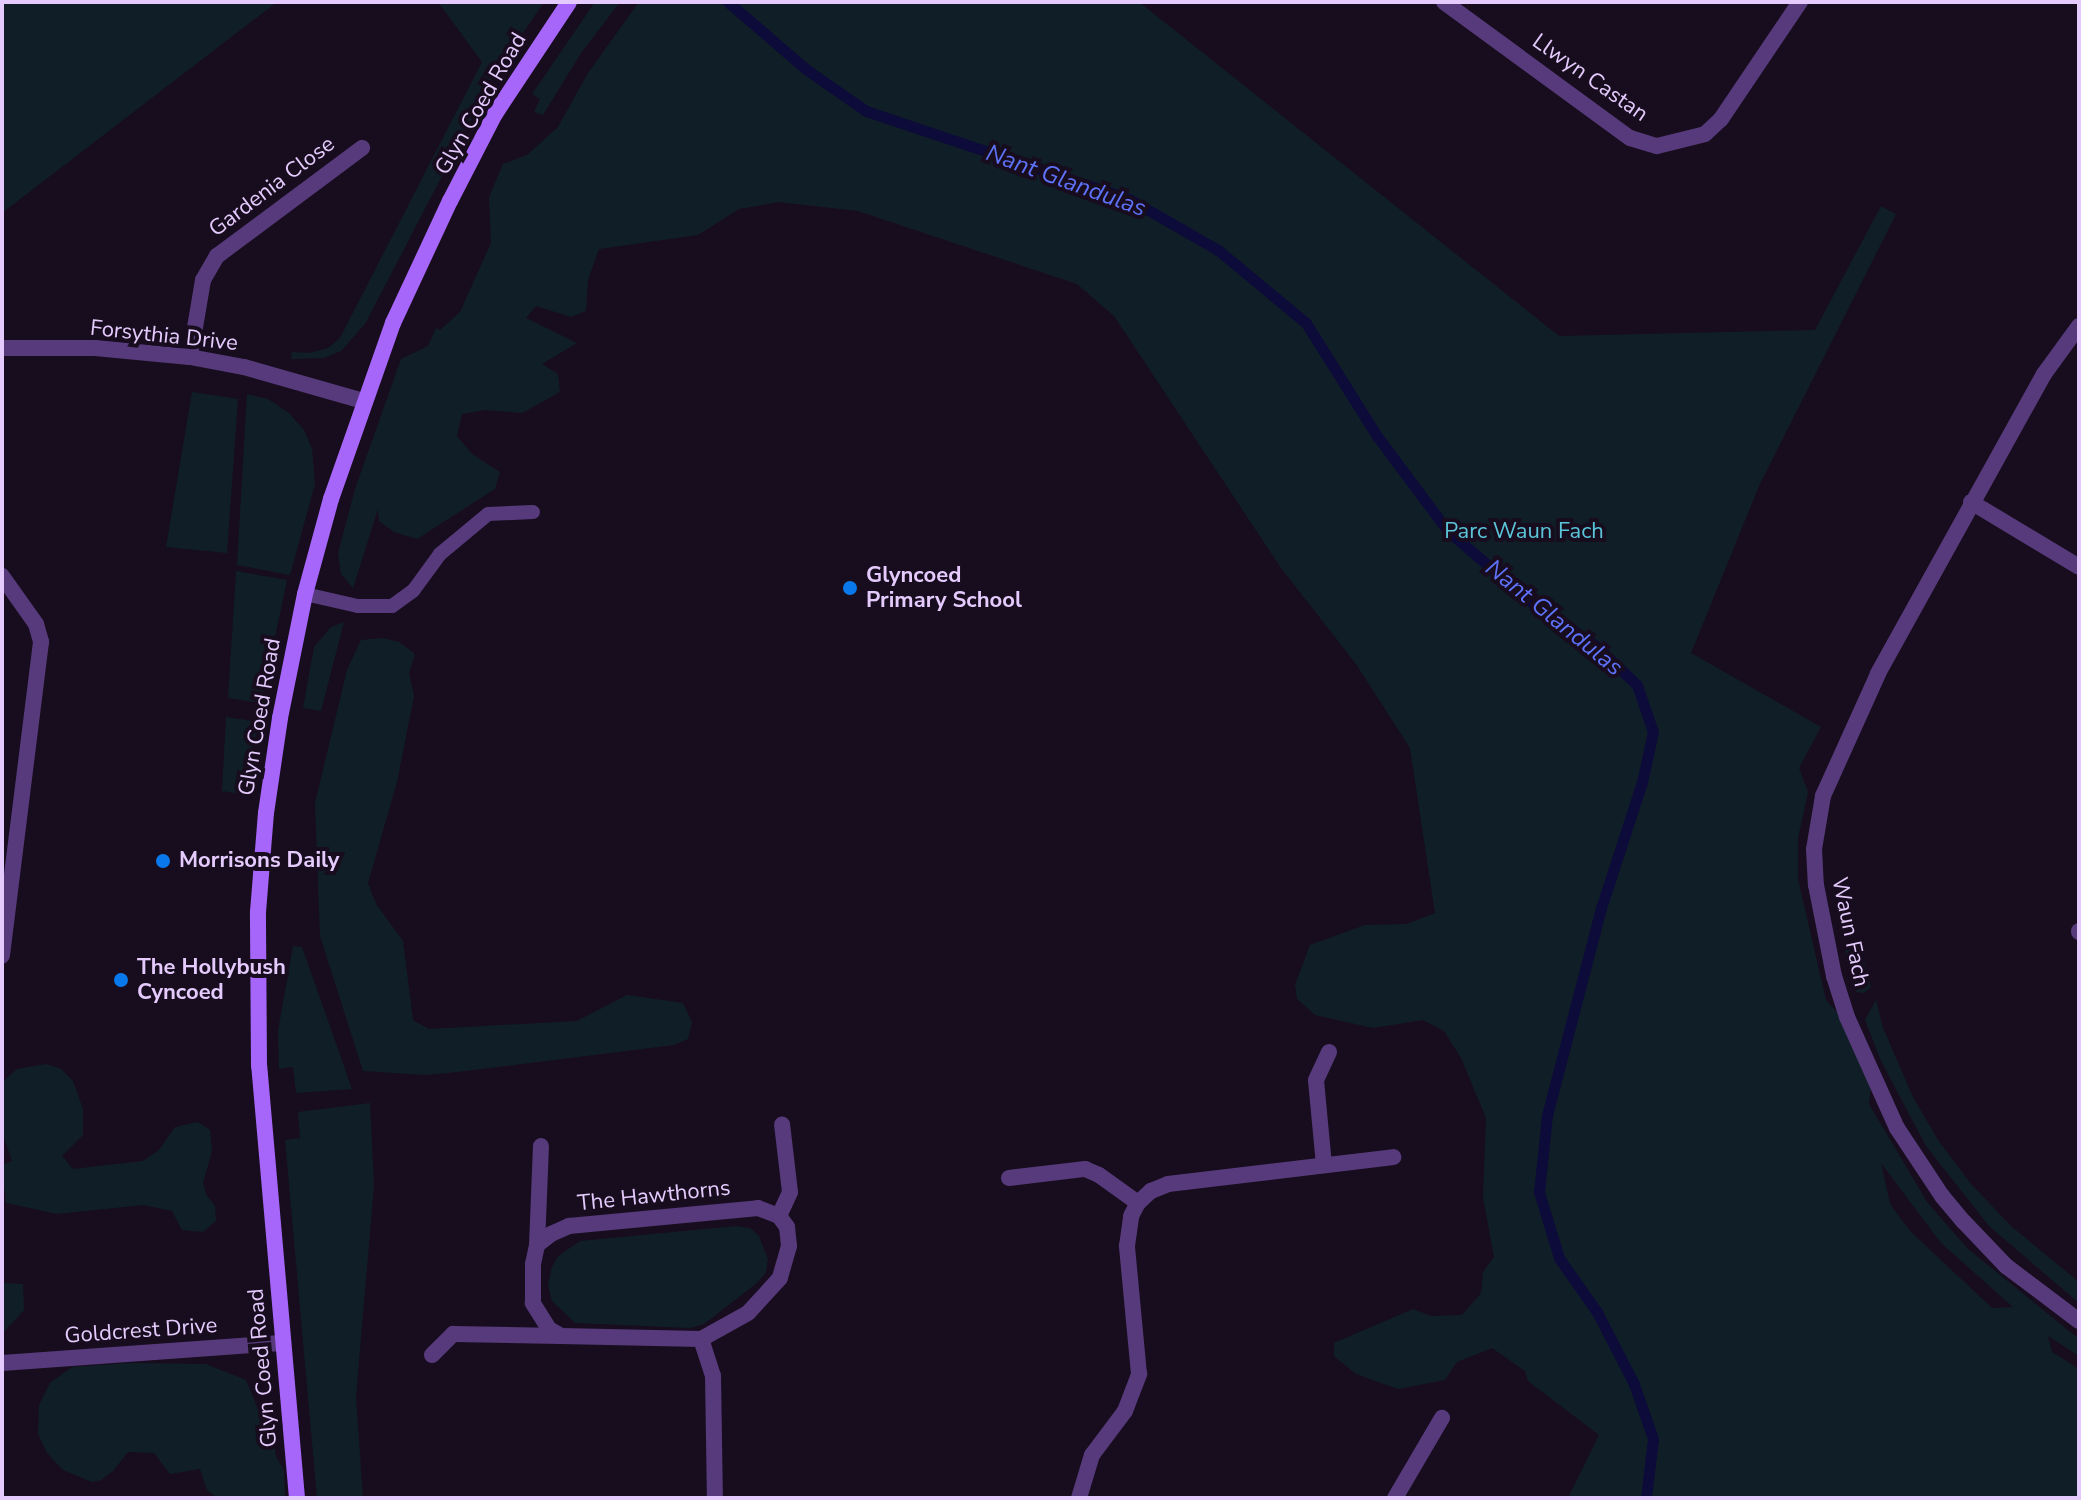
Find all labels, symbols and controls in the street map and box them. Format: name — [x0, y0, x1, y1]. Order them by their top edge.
street label: Glyn Coed Road — [430, 28, 532, 180]
street label: Llwyn Castan — [1527, 28, 1653, 128]
street label: Gardenia Close — [204, 131, 340, 243]
water label: Nant Glandulas — [982, 139, 1150, 223]
street label: Forsythia Drive — [89, 315, 239, 357]
park label: Parc Waun Fach — [1444, 519, 1604, 545]
water label: Nant Glandulas — [1480, 554, 1628, 682]
place label: Glyncoed Primary School — [866, 562, 1022, 614]
marker: Glyncoed Primary School — [841, 579, 859, 597]
street label: Glyn Coed Road — [233, 636, 287, 798]
place label: Morrisons Daily — [179, 848, 339, 874]
marker: Morrisons Daily — [154, 852, 172, 870]
street label: Waun Fach — [1826, 875, 1874, 989]
place label: The Hollybush Cyncoed — [137, 954, 286, 1006]
marker: The Hollybush Cyncoed — [112, 971, 130, 989]
street label: The Hawthorns — [576, 1175, 732, 1217]
street label: Glyn Coed Road — [243, 1287, 283, 1449]
street label: Goldcrest Drive — [64, 1312, 218, 1350]

